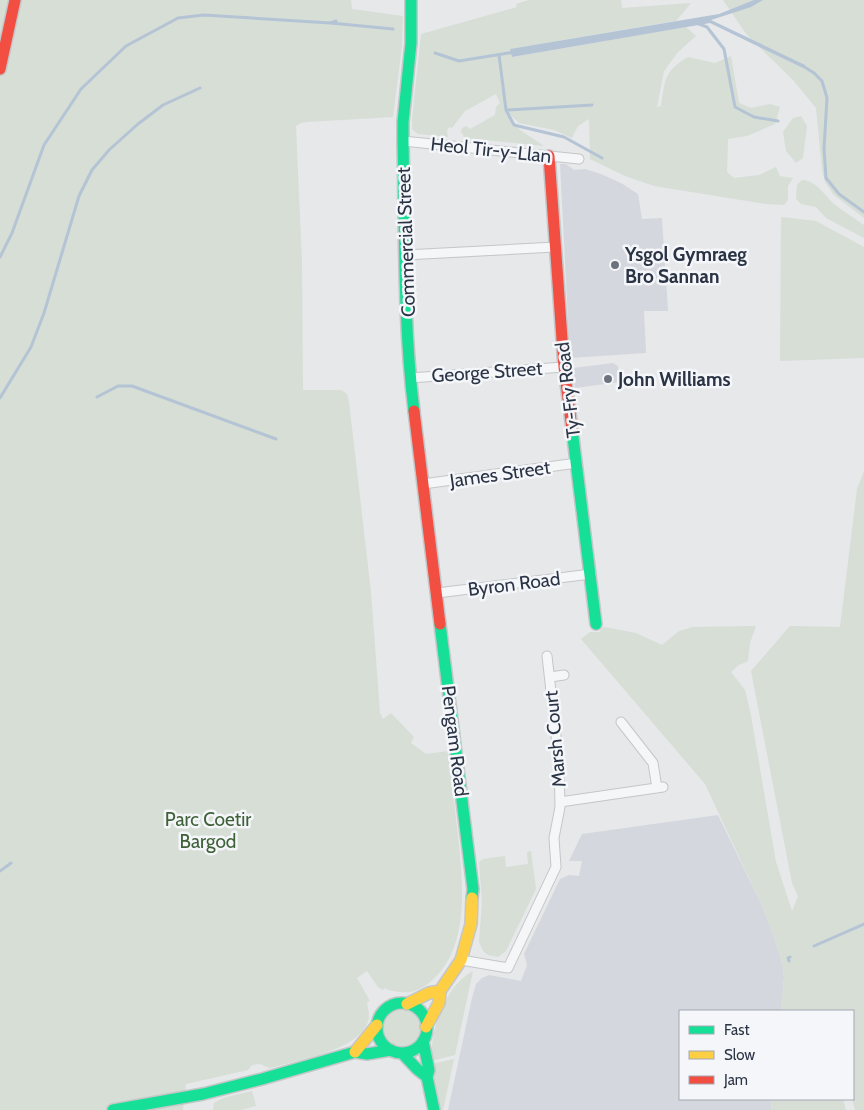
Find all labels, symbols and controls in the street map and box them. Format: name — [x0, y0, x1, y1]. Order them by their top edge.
street label: Heol Tir-y-Llan — [430, 132, 552, 168]
street label: Commercial Street — [392, 166, 420, 317]
place label: Ysgol Gymraeg Bro Sannan — [624, 243, 747, 288]
marker: Ysgol Gymraeg Bro Sannan — [609, 259, 621, 271]
street label: Ty-Fry Road — [551, 341, 585, 439]
street label: George Street — [431, 357, 544, 387]
place label: John Williams — [617, 368, 730, 391]
marker: John Williams — [602, 373, 614, 385]
street label: James Street — [447, 455, 552, 493]
street label: Byron Road — [467, 567, 561, 601]
street label: Pengam Road — [437, 684, 473, 798]
street label: Marsh Court — [539, 689, 571, 788]
park label: Parc Coetir Bargod — [165, 808, 251, 853]
legend — [679, 1010, 854, 1100]
text: Fast — [724, 1021, 749, 1039]
text: Slow — [724, 1046, 755, 1064]
text: Jam — [723, 1071, 748, 1089]

